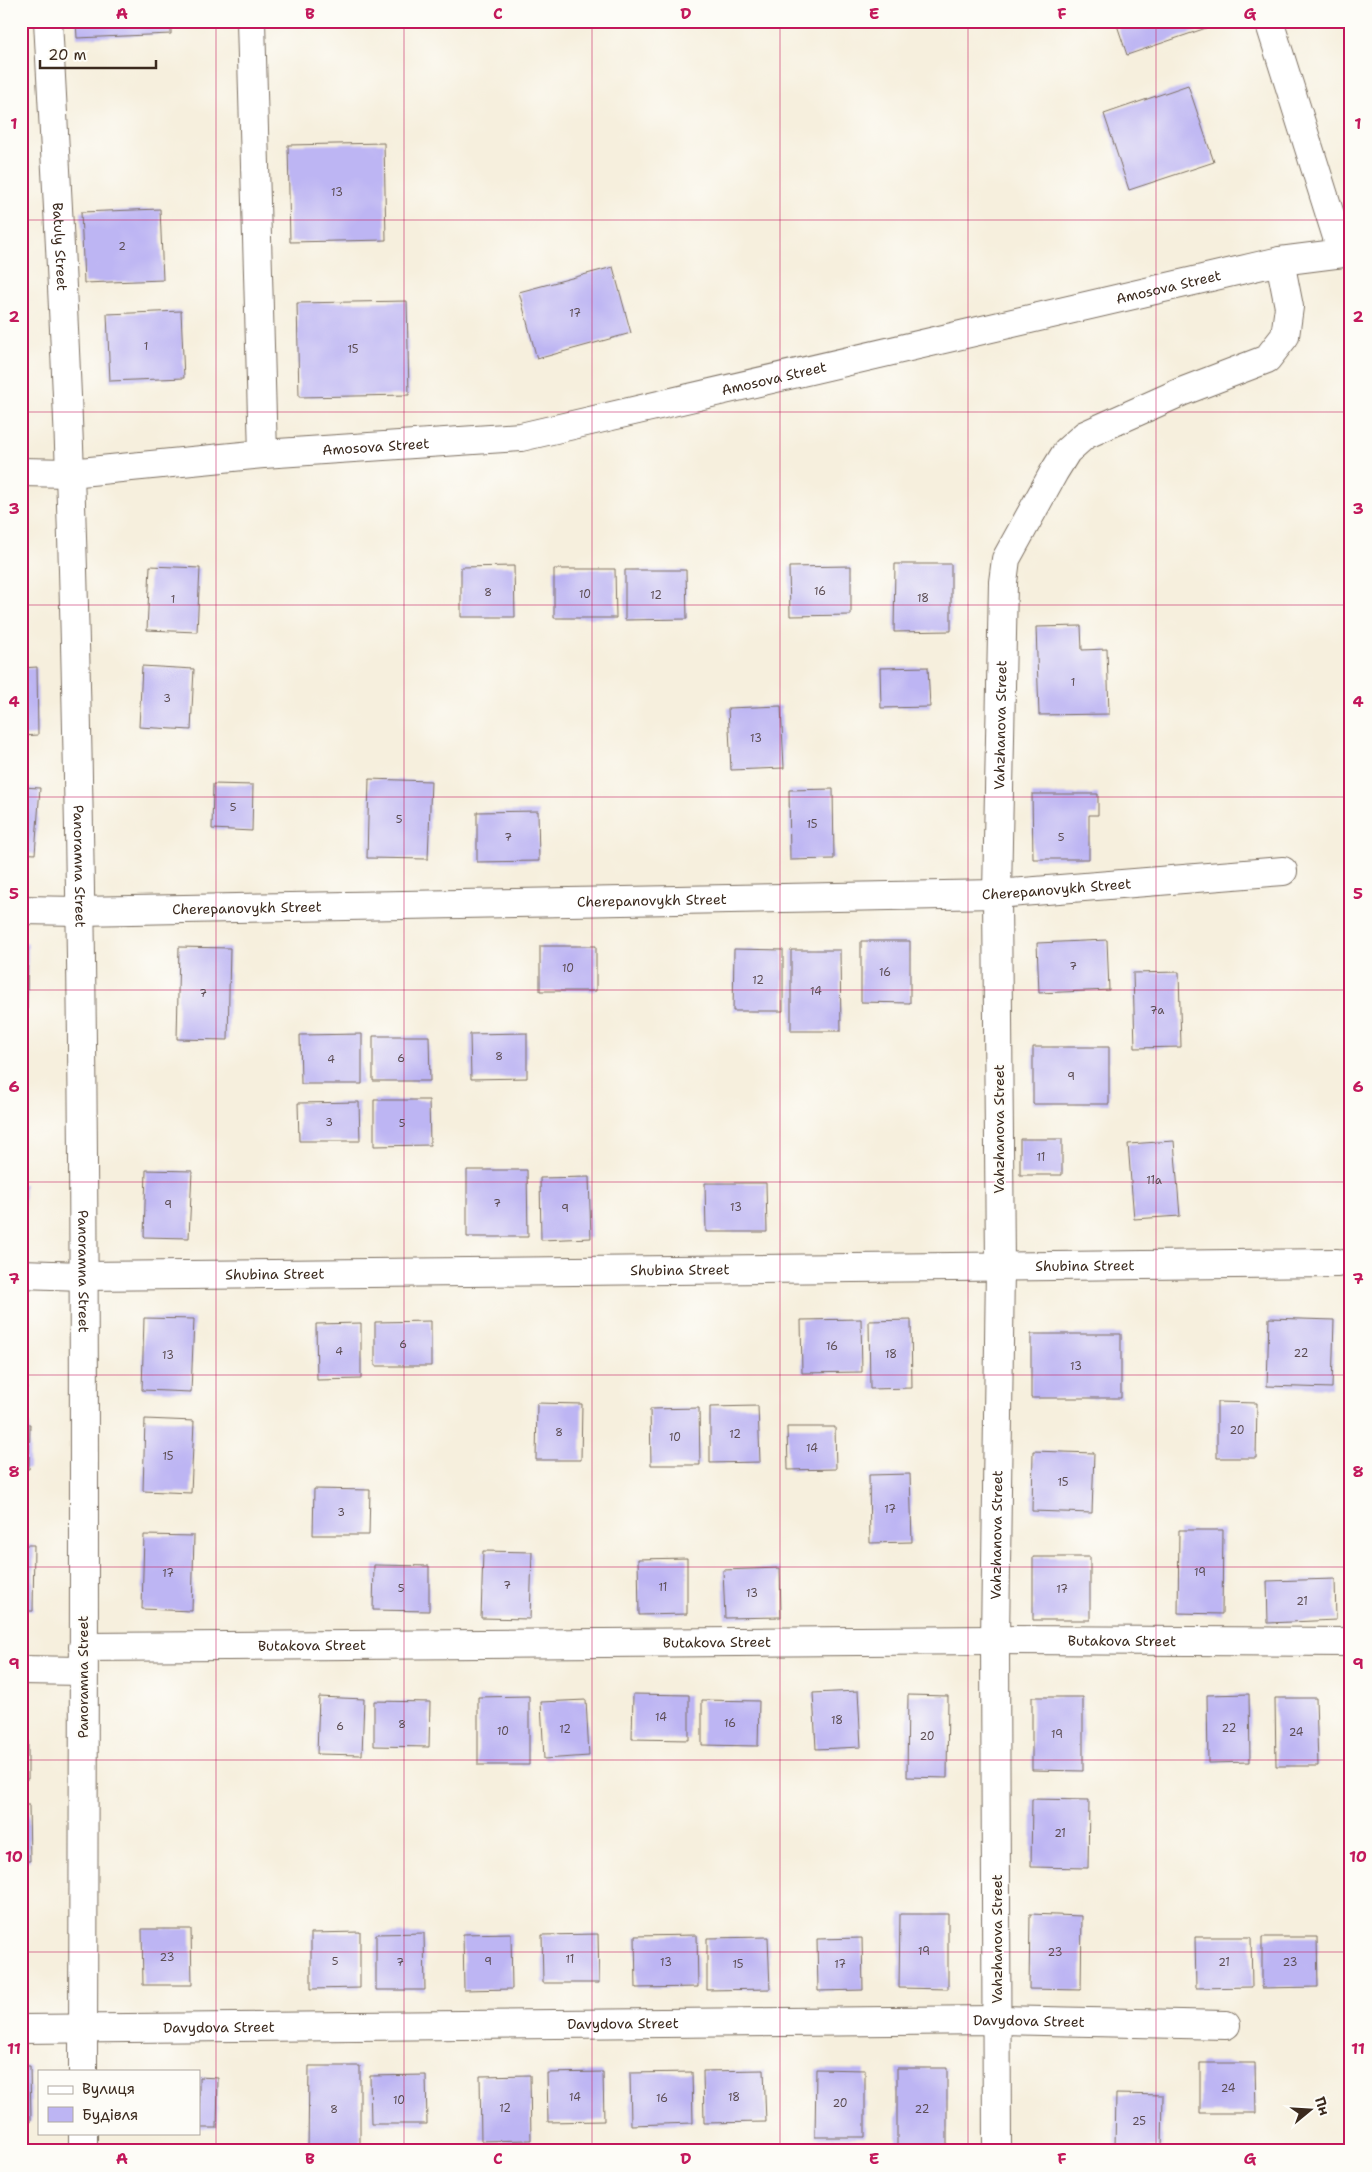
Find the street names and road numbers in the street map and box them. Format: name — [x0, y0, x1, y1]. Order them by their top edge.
street label: Batuly Street — [49, 202, 71, 291]
street label: Amosova Street — [1114, 266, 1223, 308]
street label: Amosova Street — [719, 357, 828, 399]
street label: Amosova Street — [322, 434, 430, 459]
street label: Vahzhanova Street — [990, 660, 1010, 790]
street label: Panoramna Street — [70, 805, 90, 928]
street label: Cherepanovykh Street — [982, 874, 1132, 903]
street label: Cherepanovykh Street — [577, 890, 727, 911]
street label: Cherepanovykh Street — [172, 898, 322, 918]
street label: Vahzhanova Street — [990, 1064, 1008, 1194]
street label: Panoramna Street — [74, 1210, 93, 1333]
street label: Shubina Street — [1035, 1256, 1135, 1275]
street label: Shubina Street — [630, 1260, 730, 1279]
street label: Shubina Street — [225, 1264, 325, 1284]
street label: Vahzhanova Street — [987, 1470, 1006, 1600]
street label: Panoramna Street — [74, 1616, 92, 1738]
street label: Butakova Street — [1068, 1631, 1176, 1650]
street label: Butakova Street — [663, 1633, 771, 1652]
street label: Butakova Street — [258, 1636, 366, 1655]
street label: Vahzhanova Street — [988, 1874, 1006, 2004]
street label: Davydova Street — [973, 2011, 1085, 2031]
street label: Davydova Street — [567, 2014, 679, 2033]
street label: Davydova Street — [163, 2018, 275, 2037]

